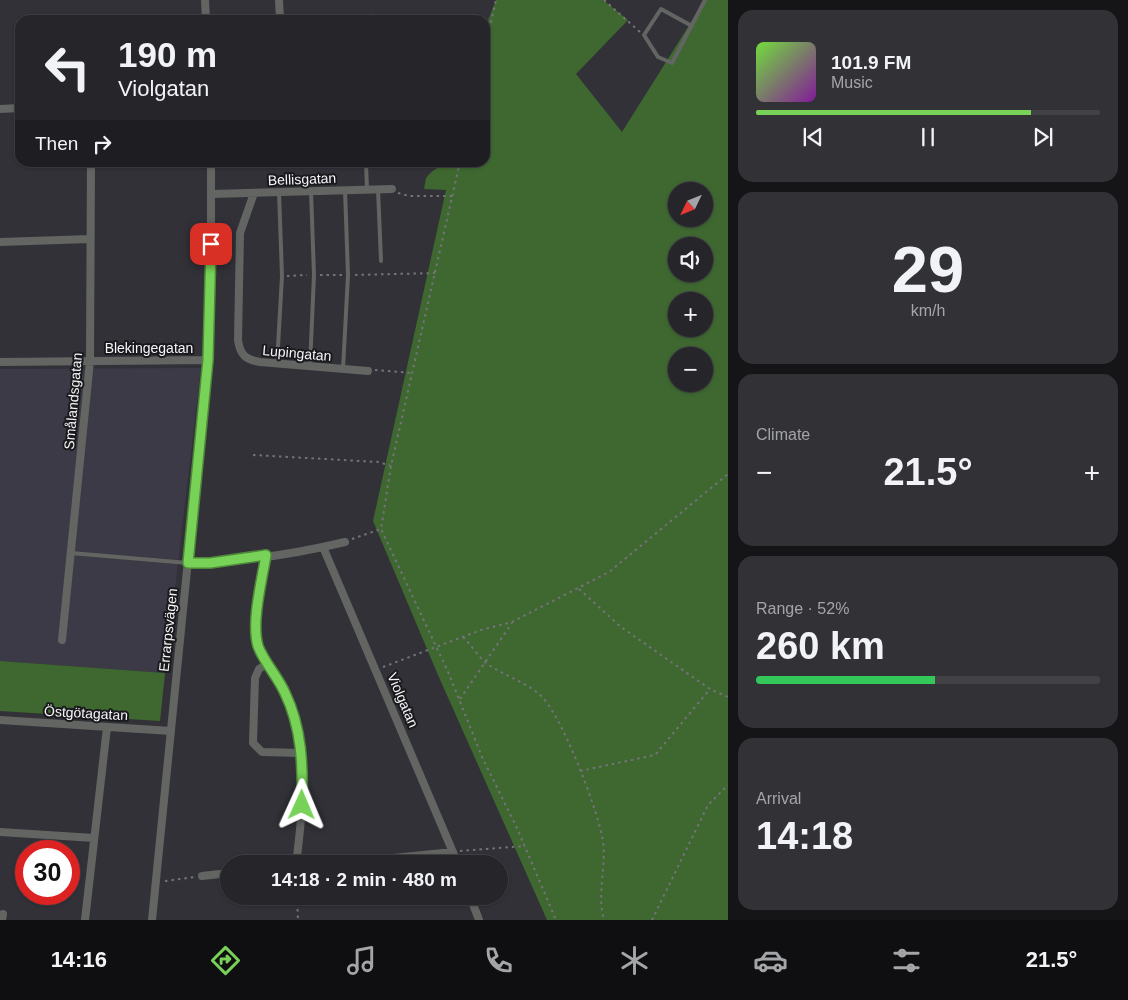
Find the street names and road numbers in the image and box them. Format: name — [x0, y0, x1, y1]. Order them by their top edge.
street label: Bellisgatan — [267, 170, 337, 188]
street label: Blekingegatan — [105, 340, 193, 356]
street label: Lupingatan — [262, 342, 332, 364]
street label: Smålandsgatan — [61, 352, 85, 450]
street label: Errarpsvägen — [156, 587, 180, 673]
street label: Violgatan — [384, 670, 422, 730]
street label: Östgötagatan — [44, 702, 128, 723]

